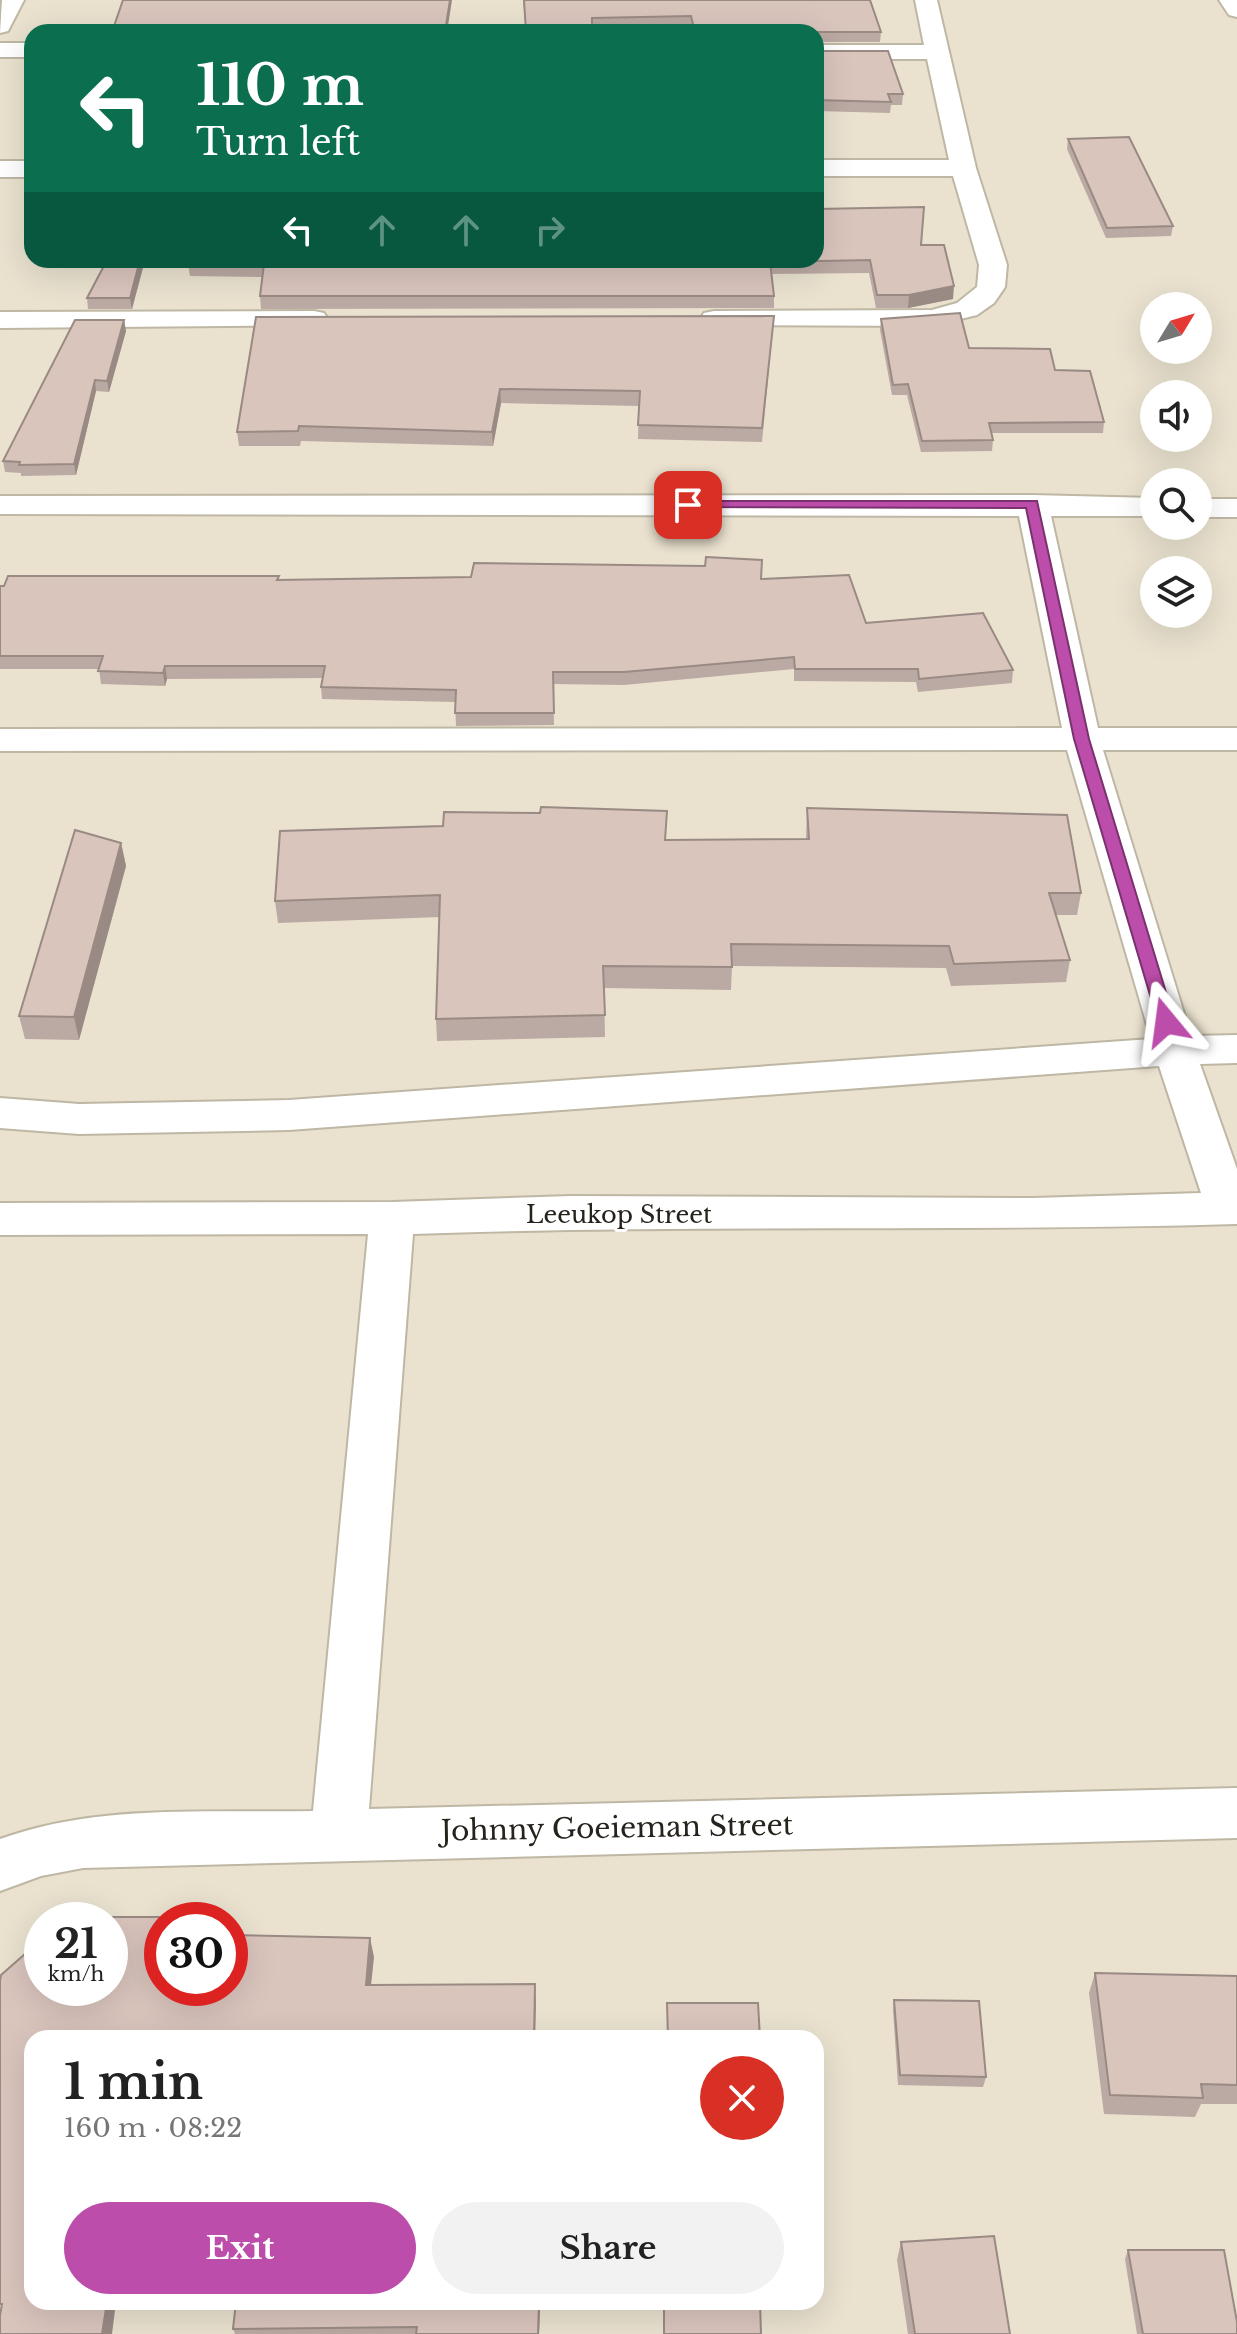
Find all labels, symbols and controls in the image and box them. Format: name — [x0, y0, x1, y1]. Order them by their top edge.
text: 110 m — [196, 51, 364, 120]
icon: left — [64, 56, 168, 160]
text: Turn left — [196, 120, 360, 165]
icon: left — [276, 208, 320, 252]
icon: ahead — [360, 208, 404, 252]
icon: ahead — [444, 208, 488, 252]
icon: right — [528, 208, 572, 252]
north arrow — [1140, 292, 1212, 364]
map controls — [1140, 292, 1212, 628]
button: sound — [1140, 380, 1212, 452]
button: search — [1140, 468, 1212, 540]
pin — [654, 471, 722, 539]
icon: arrive — [666, 483, 710, 527]
button: layers — [1140, 556, 1212, 628]
position arrow — [1124, 980, 1208, 1064]
street label: Leeukop Street — [526, 1200, 712, 1229]
street label: Johnny Goeieman Street — [437, 1807, 794, 1849]
speed limit sign: 30 — [144, 1902, 248, 2006]
text: 21 — [54, 1919, 98, 1969]
text: km/h — [48, 1962, 104, 1986]
text: 1 min — [64, 2052, 203, 2112]
button: close — [700, 2056, 784, 2140]
text: 160 m · 08:22 — [64, 2112, 242, 2144]
button: Exit — [64, 2202, 416, 2294]
button: Share — [432, 2202, 784, 2294]

